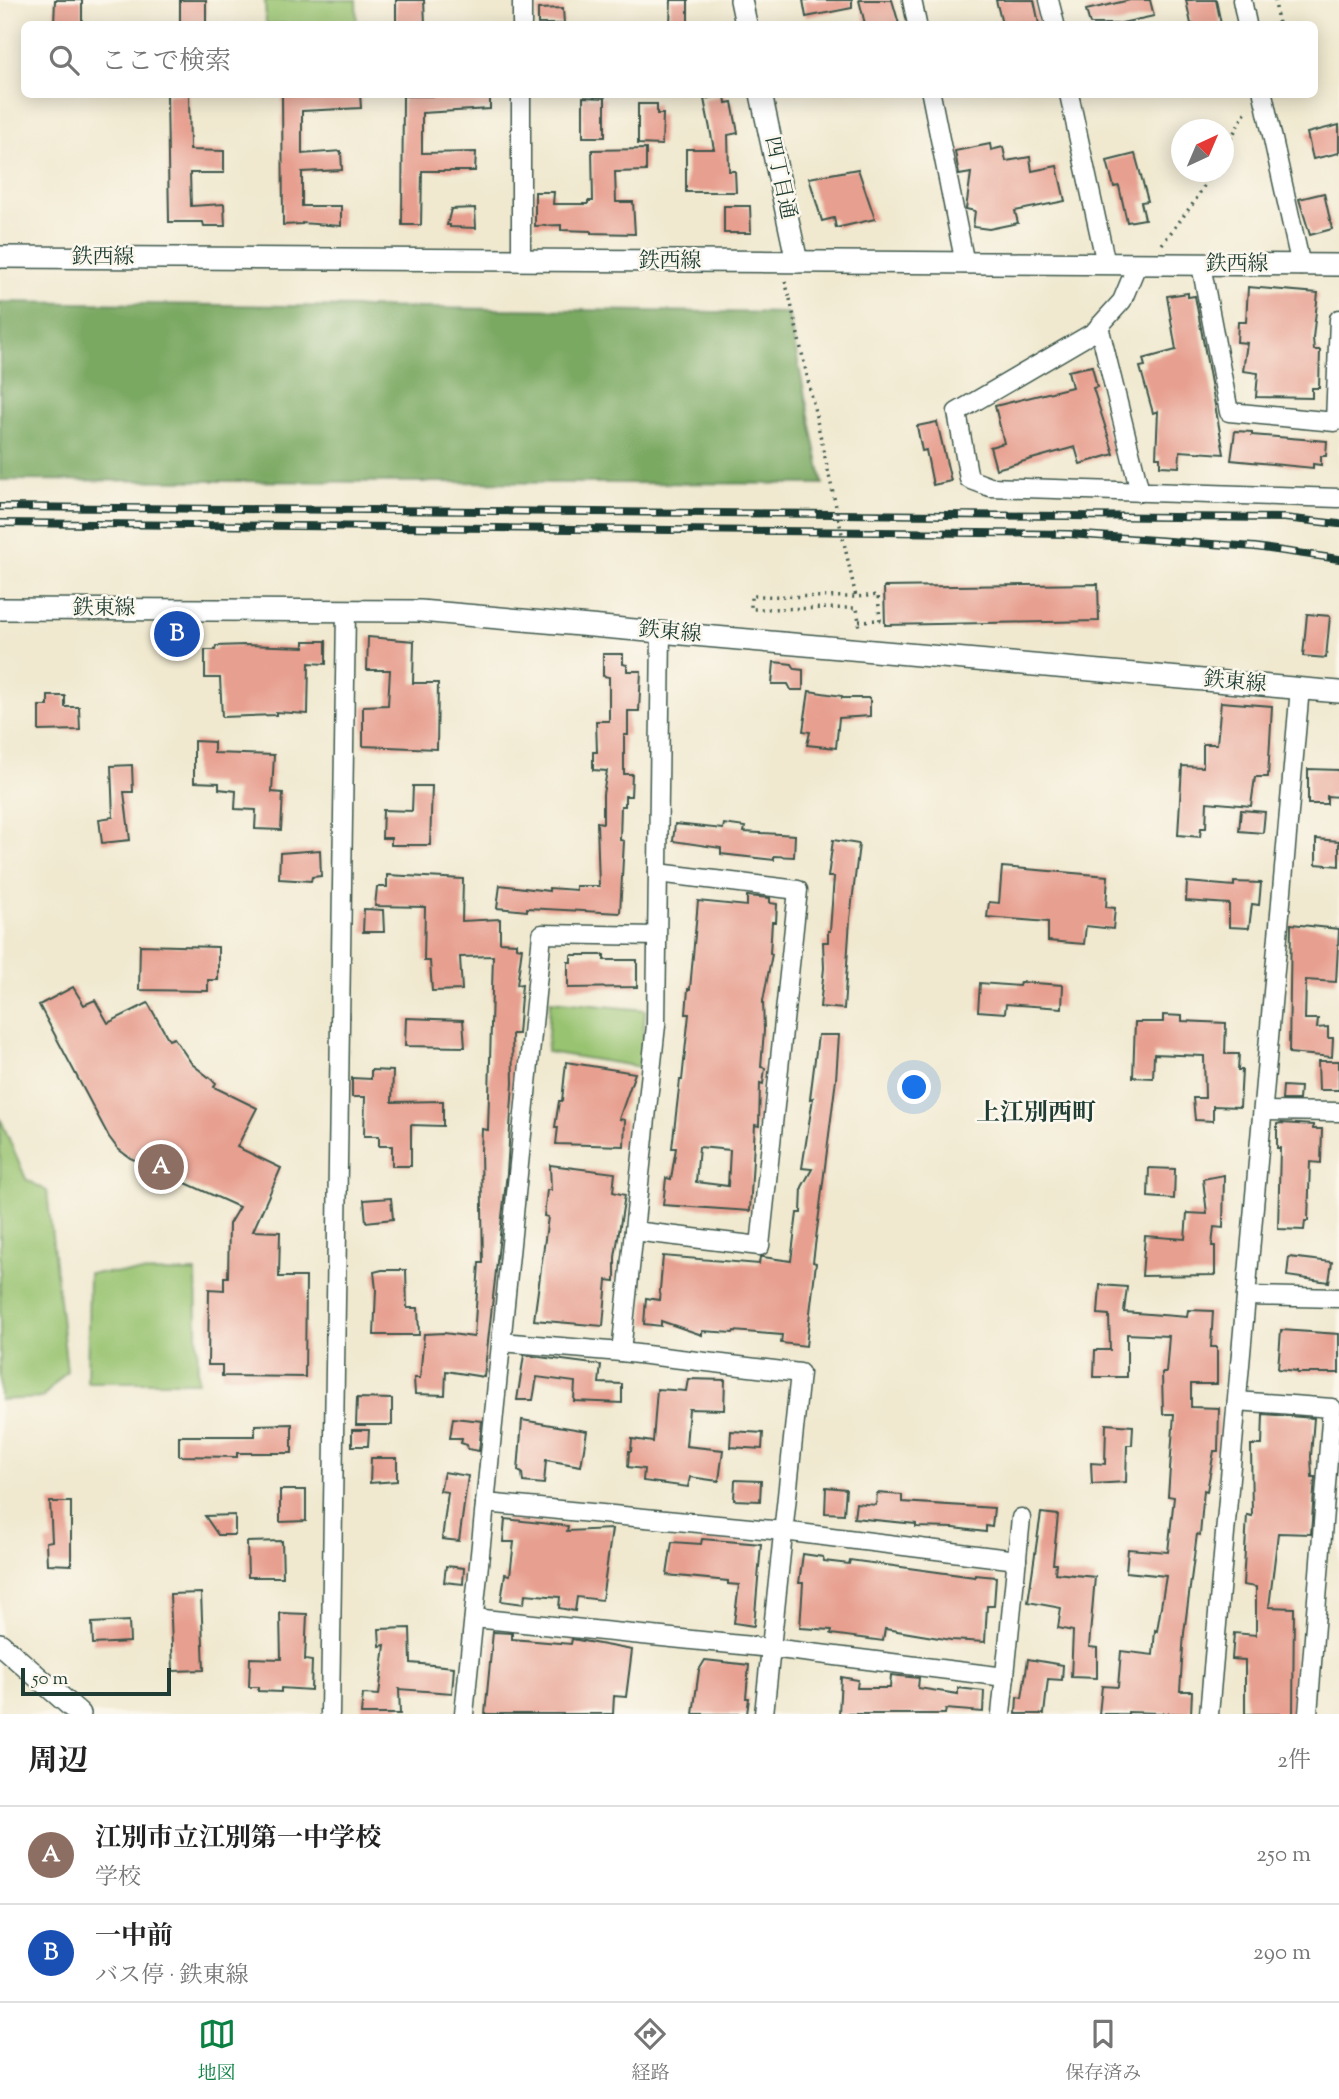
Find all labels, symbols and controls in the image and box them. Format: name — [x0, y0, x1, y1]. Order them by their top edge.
search box — [21, 21, 1318, 98]
icon: search — [45, 41, 83, 79]
text: ここで検索 — [101, 44, 231, 81]
north arrow — [1171, 119, 1234, 182]
street label: 四丁目通 — [756, 134, 802, 222]
street label: 鉄西線 — [72, 243, 135, 273]
street label: 鉄西線 — [639, 247, 702, 277]
street label: 鉄西線 — [1206, 250, 1269, 280]
street label: 鉄東線 — [73, 594, 136, 624]
pin: B — [154, 608, 200, 660]
street label: 鉄東線 — [637, 615, 703, 651]
street label: 鉄東線 — [1202, 665, 1268, 701]
your location — [897, 1070, 931, 1104]
district label: 上江別西町 — [976, 1097, 1096, 1131]
pin: A — [138, 1141, 184, 1193]
scale bar — [21, 1665, 172, 1697]
text: 50 m — [32, 1666, 68, 1693]
text: 周辺 — [28, 1741, 88, 1784]
text: 2件 — [1277, 1745, 1311, 1778]
text: 江別市立江別第一中学校 — [95, 1821, 381, 1858]
text: A — [42, 1839, 60, 1872]
text: 250 m — [1256, 1839, 1311, 1872]
text: 学校 — [95, 1862, 141, 1895]
text: 一中前 — [95, 1919, 173, 1956]
text: B — [44, 1937, 58, 1970]
text: 290 m — [1253, 1937, 1311, 1970]
text: バス停 · 鉄東線 — [95, 1960, 249, 1993]
tab: 地図 — [198, 2015, 236, 2088]
tab: 経路 — [631, 2015, 669, 2088]
tab: 保存済み — [1065, 2015, 1141, 2088]

